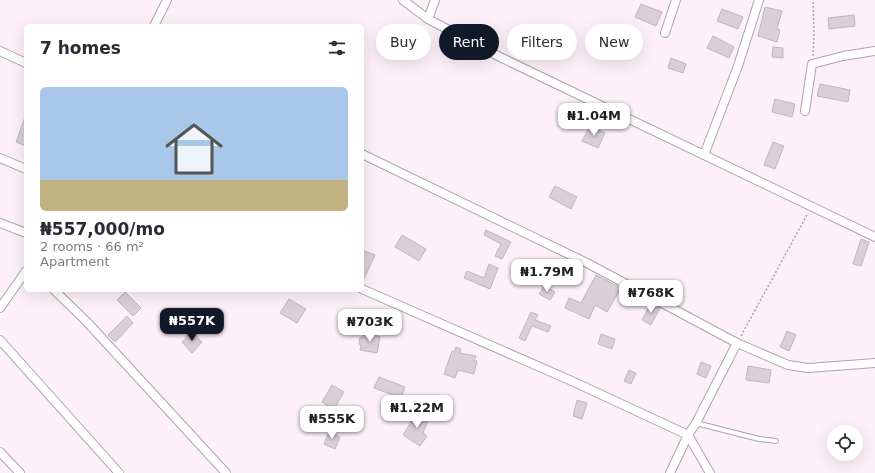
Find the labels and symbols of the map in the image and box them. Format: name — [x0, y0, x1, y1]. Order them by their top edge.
pin: ₦1.04M — [561, 103, 627, 137]
pin: ₦1.79M — [514, 259, 580, 293]
pin: ₦768K — [623, 280, 679, 314]
pin: ₦557K — [164, 308, 220, 342]
pin: ₦703K — [342, 309, 398, 343]
pin: ₦1.22M — [384, 395, 450, 429]
pin: ₦555K — [304, 406, 360, 440]

